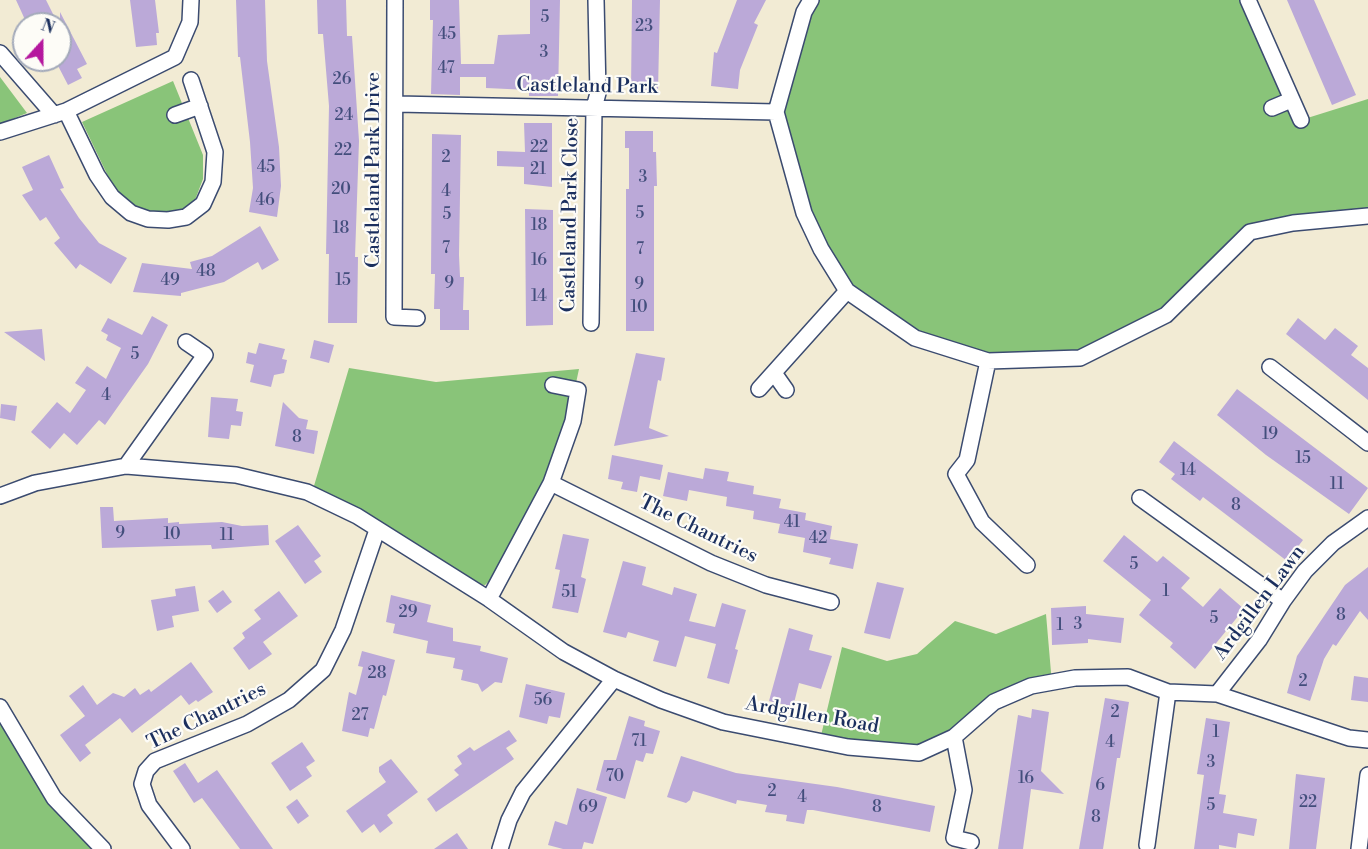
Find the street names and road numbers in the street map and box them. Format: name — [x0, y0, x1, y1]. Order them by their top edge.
street label: Castleland Park Drive — [362, 72, 386, 268]
street label: Castleland Park — [516, 74, 658, 100]
street label: Castleland Park Close — [557, 117, 585, 313]
street label: The Chantries — [635, 491, 761, 569]
street label: Ardgillen Lawn — [1209, 541, 1311, 665]
street label: The Chantries — [144, 678, 270, 756]
street label: Ardgillen Road — [744, 692, 880, 740]

